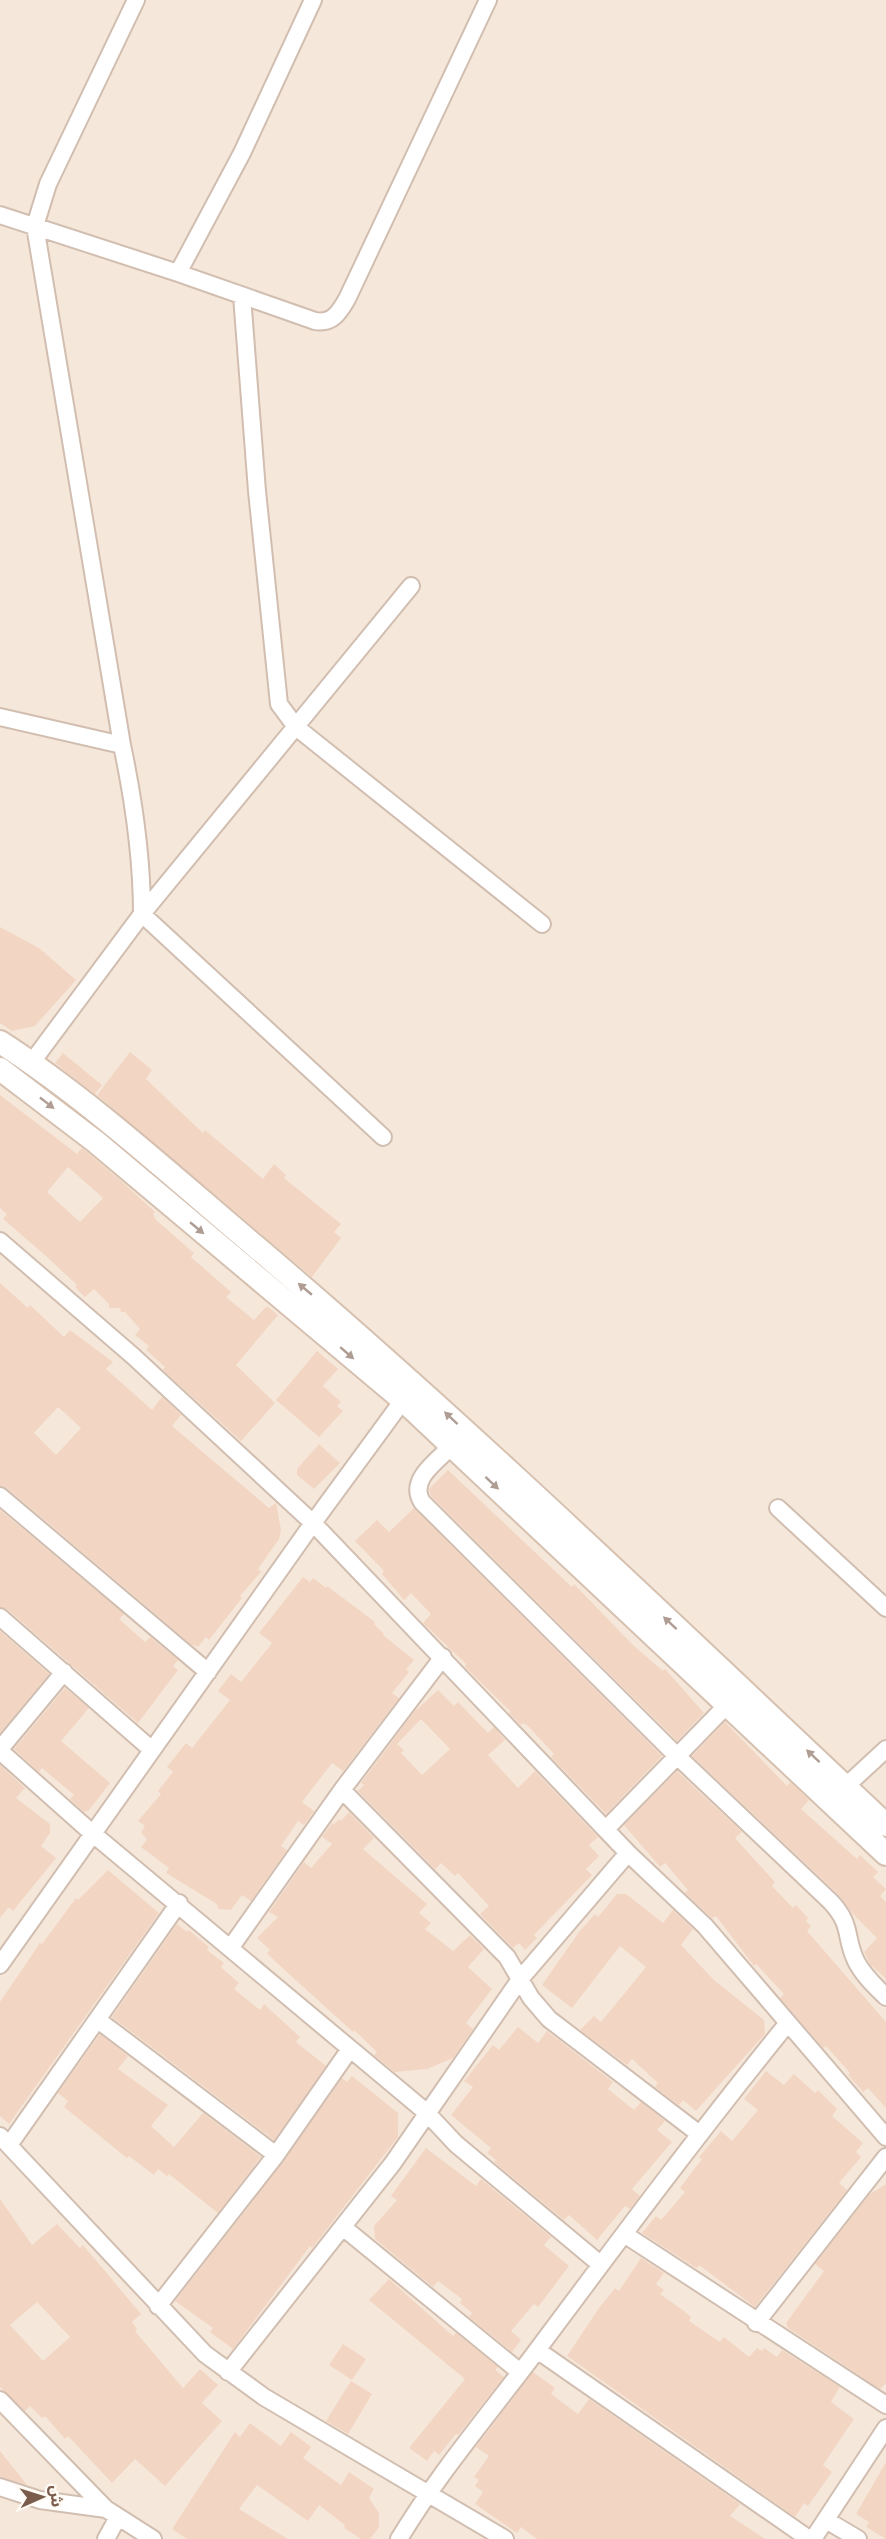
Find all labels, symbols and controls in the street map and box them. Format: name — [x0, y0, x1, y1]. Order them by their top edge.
one-way arrow — [40, 1097, 55, 1109]
one-way arrow — [189, 1221, 204, 1234]
one-way arrow — [298, 1283, 313, 1296]
one-way arrow — [339, 1346, 355, 1359]
one-way arrow — [444, 1411, 459, 1425]
one-way arrow — [484, 1476, 499, 1489]
one-way arrow — [663, 1616, 678, 1630]
one-way arrow — [805, 1749, 820, 1763]
north arrow — [12, 2467, 72, 2527]
text: ش — [44, 2485, 70, 2508]

